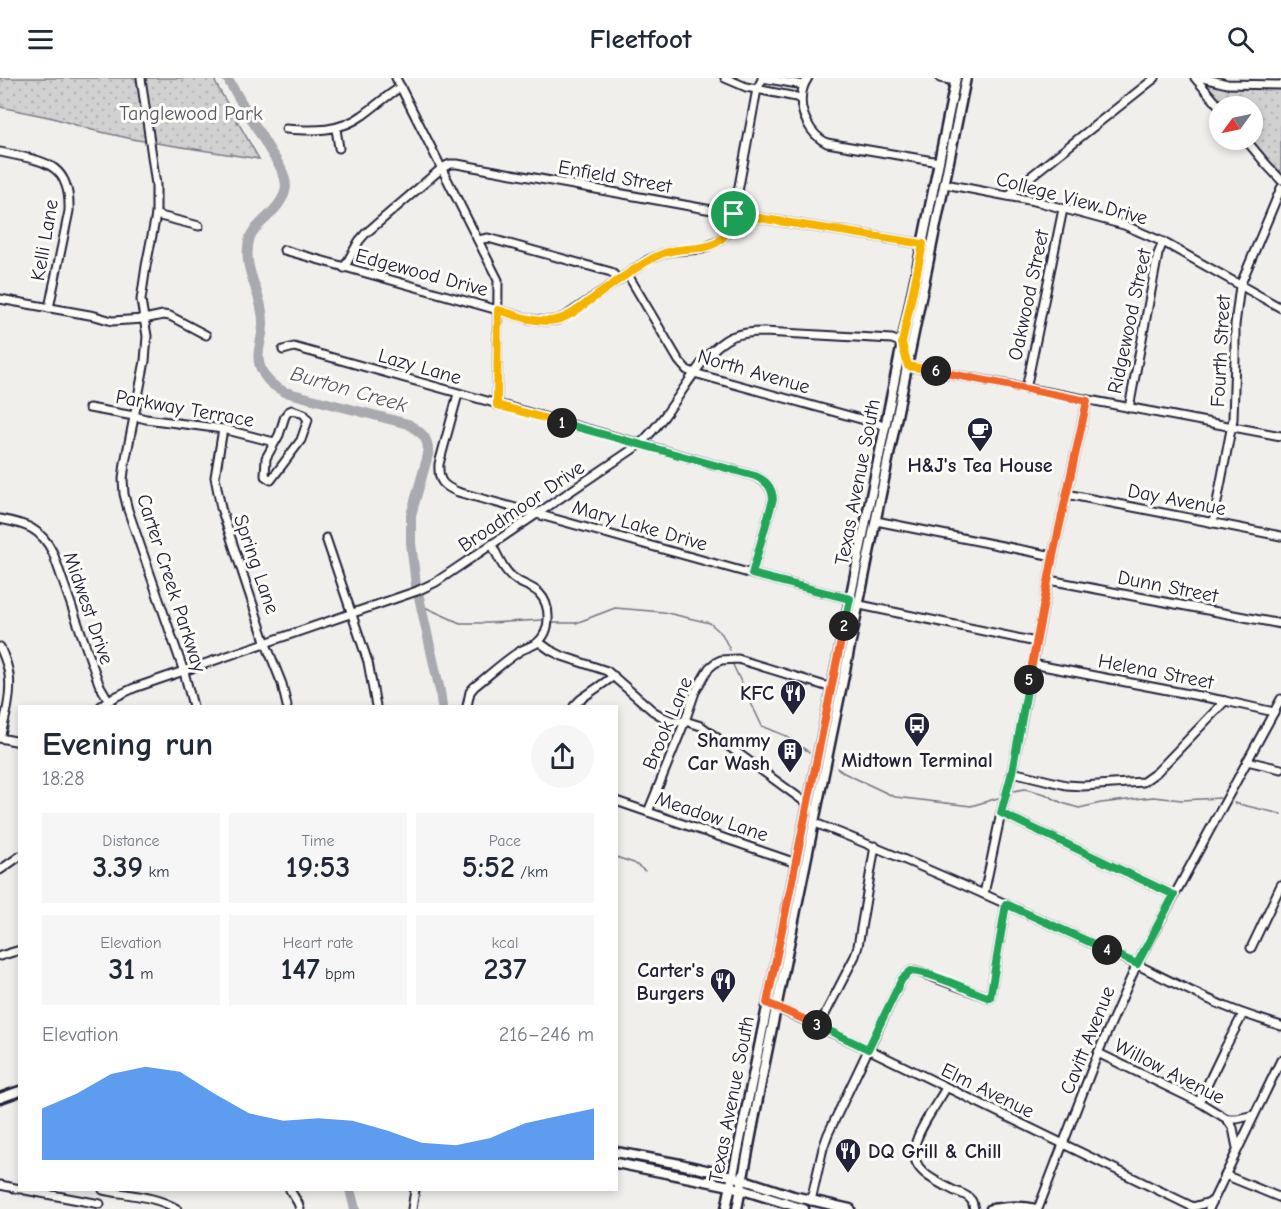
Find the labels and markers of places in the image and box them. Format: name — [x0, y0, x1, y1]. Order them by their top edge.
pin — [708, 188, 759, 239]
pin: 6 — [921, 356, 951, 386]
pin: 1 — [547, 408, 577, 438]
cafe icon: H&J's Tea House — [965, 415, 995, 453]
place label: H&J's Tea House — [907, 454, 1053, 477]
pin: 2 — [829, 611, 859, 641]
pin: 5 — [1014, 665, 1044, 695]
restaurant icon: KFC — [778, 678, 808, 716]
place label: KFC — [740, 682, 774, 705]
bus stop icon: Midtown Terminal — [902, 710, 932, 748]
place label: Shammy Car Wash — [687, 729, 771, 775]
building icon: Shammy Car Wash — [775, 736, 805, 774]
place label: Midtown Terminal — [841, 749, 993, 772]
pin: 4 — [1092, 935, 1122, 965]
place label: Carter's Burgers — [637, 959, 704, 1005]
restaurant icon: Carter's Burgers — [708, 966, 738, 1004]
pin: 3 — [802, 1010, 832, 1040]
restaurant icon: DQ Grill & Chill — [833, 1136, 863, 1174]
place label: DQ Grill & Chill — [868, 1140, 1002, 1163]

